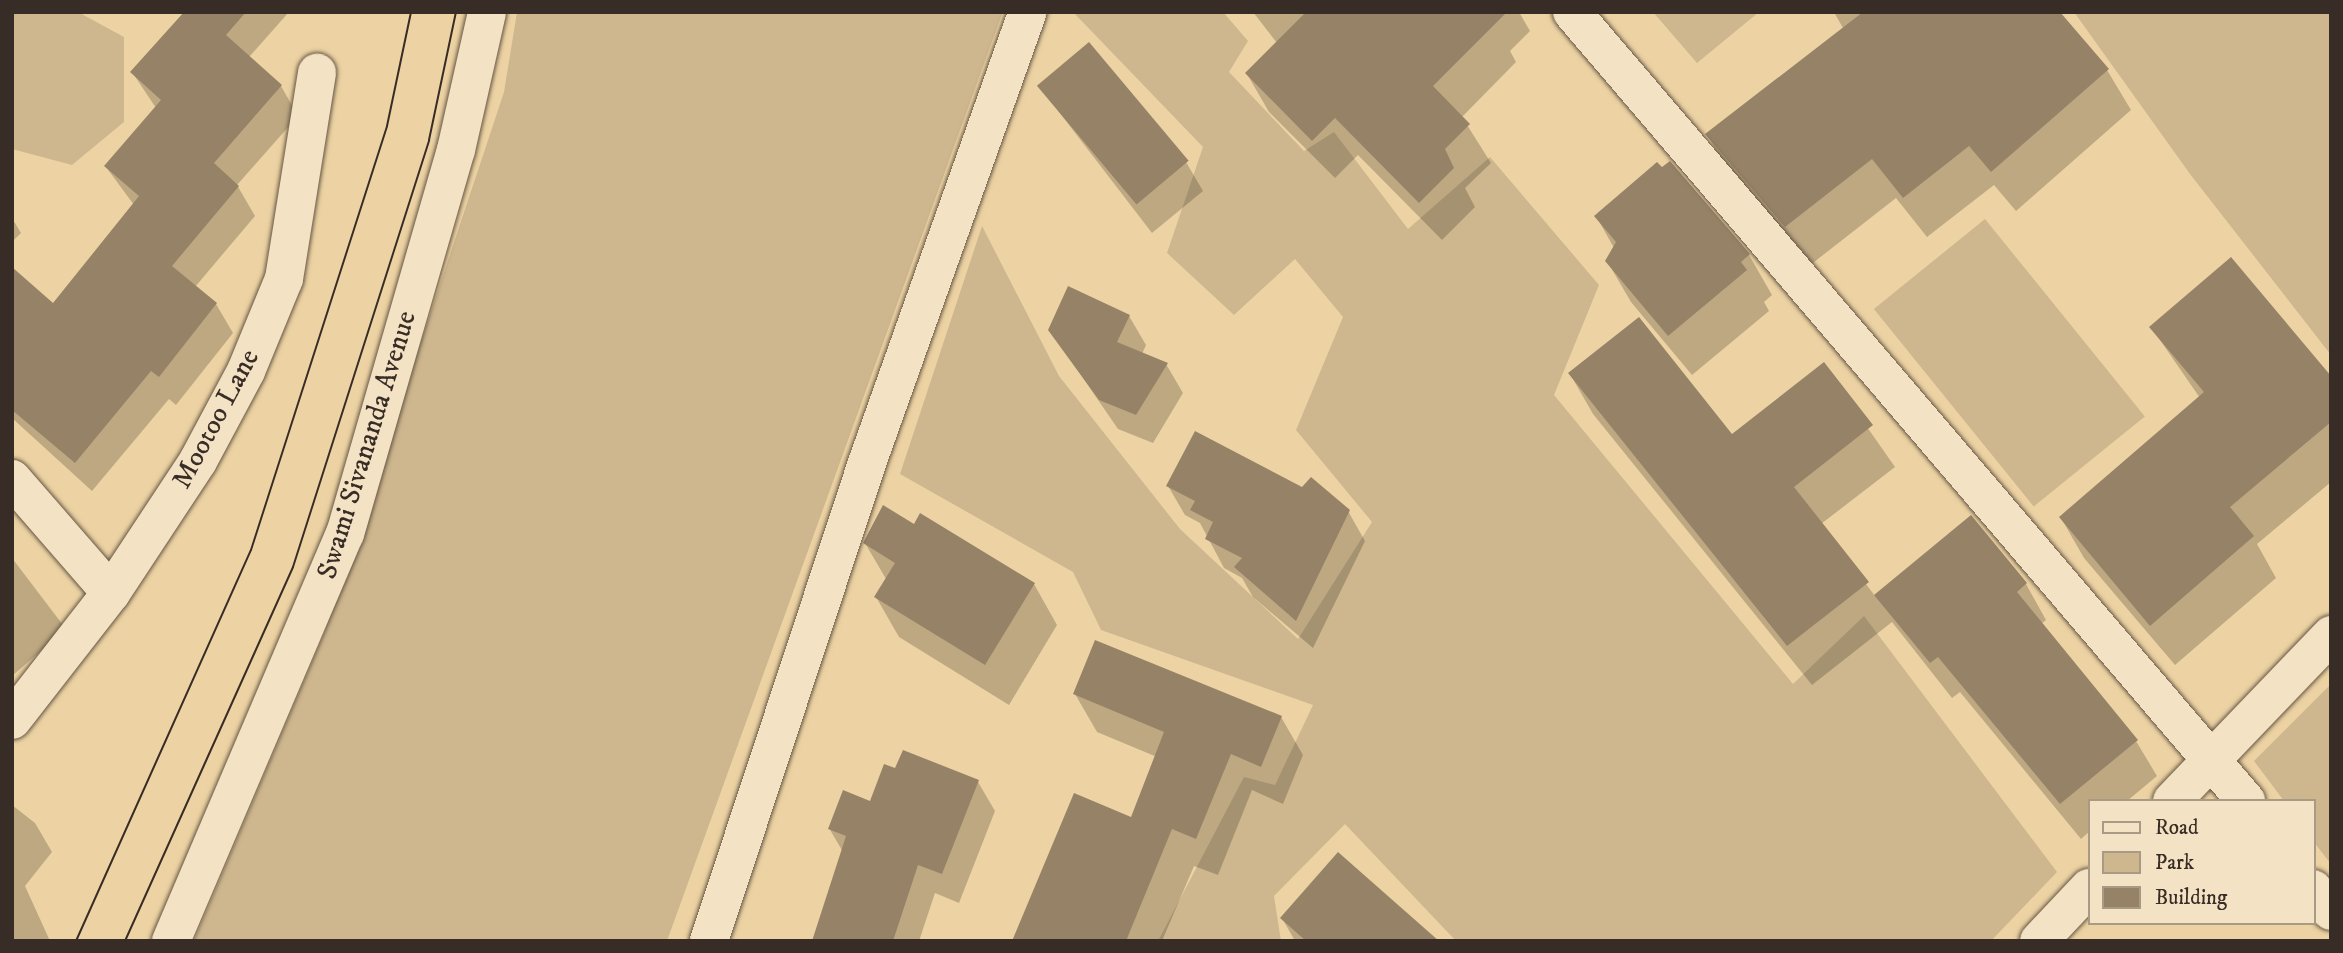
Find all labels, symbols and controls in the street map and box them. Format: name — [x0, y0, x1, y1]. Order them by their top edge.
street label: Swami Sivananda Avenue — [310, 307, 424, 583]
street label: Mootoo Lane — [165, 344, 267, 494]
legend — [2088, 799, 2315, 925]
text: Road — [2155, 815, 2199, 841]
text: Park — [2155, 850, 2194, 876]
text: Building — [2155, 885, 2227, 911]

